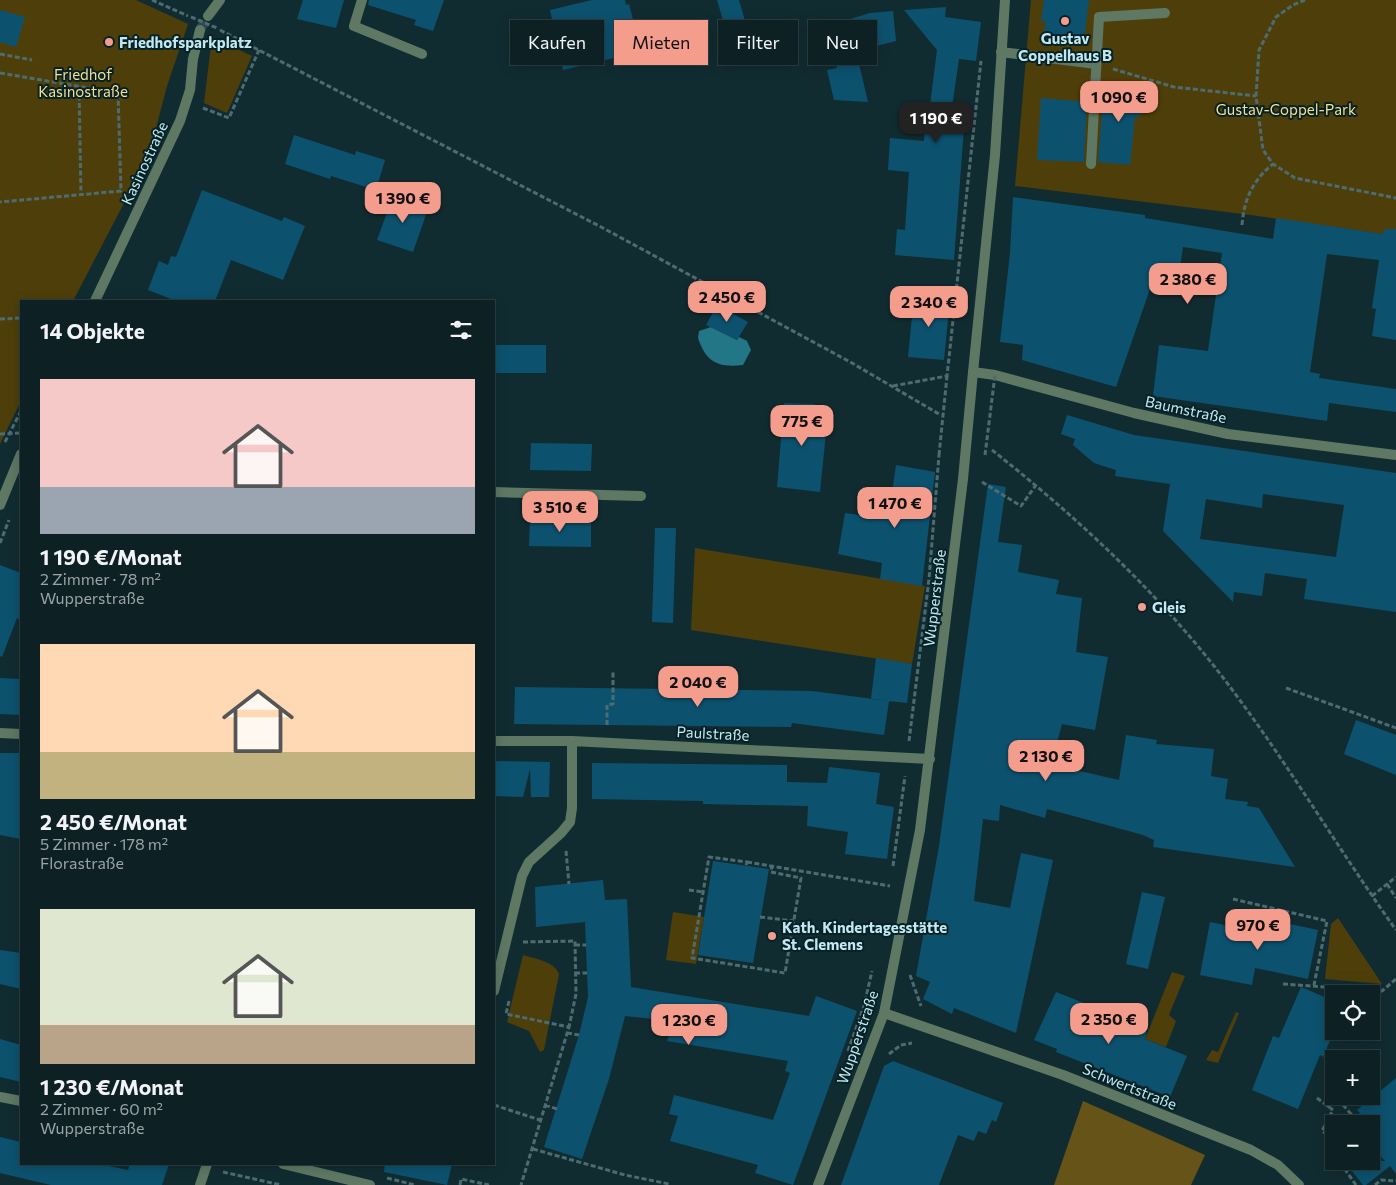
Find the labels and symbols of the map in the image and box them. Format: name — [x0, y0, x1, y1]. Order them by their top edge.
marker: Gustav Coppelhaus B — [1059, 15, 1071, 27]
place label: Gustav Coppelhaus B — [1018, 29, 1112, 64]
place label: Friedhofsparkplatz — [119, 33, 252, 51]
marker: Friedhofsparkplatz — [103, 36, 115, 48]
park label: Friedhof Kasinostraße — [38, 65, 128, 100]
pin: 1 090 € — [1073, 80, 1165, 123]
park label: Gustav-Coppel-Park — [1216, 100, 1356, 118]
pin: 1 190 € — [890, 102, 982, 144]
street label: Kasinostraße — [117, 119, 171, 207]
pin: 1 390 € — [357, 182, 449, 224]
pin: 2 380 € — [1142, 262, 1234, 305]
pin: 2 450 € — [681, 280, 773, 323]
pin: 2 340 € — [883, 286, 975, 328]
street label: Baumstraße — [1144, 392, 1228, 426]
pin: 775 € — [767, 404, 837, 447]
pin: 1 470 € — [849, 486, 941, 529]
pin: 3 510 € — [514, 490, 606, 533]
street label: Wupperstraße — [919, 548, 949, 648]
place label: Gleis — [1152, 598, 1186, 616]
marker: Gleis — [1136, 601, 1148, 613]
pin: 2 040 € — [652, 666, 744, 708]
street label: Paulstraße — [676, 722, 750, 744]
pin: 2 130 € — [1000, 740, 1092, 782]
pin: 970 € — [1223, 908, 1293, 951]
place label: Kath. Kindertagesstätte St. Clemens — [782, 918, 947, 953]
marker: Kath. Kindertagesstätte St. Clemens — [766, 930, 778, 942]
street label: Wupperstraße — [833, 988, 881, 1086]
pin: 2 350 € — [1063, 1002, 1155, 1045]
pin: 1 230 € — [643, 1004, 735, 1046]
street label: Schwertstraße — [1080, 1059, 1180, 1113]

